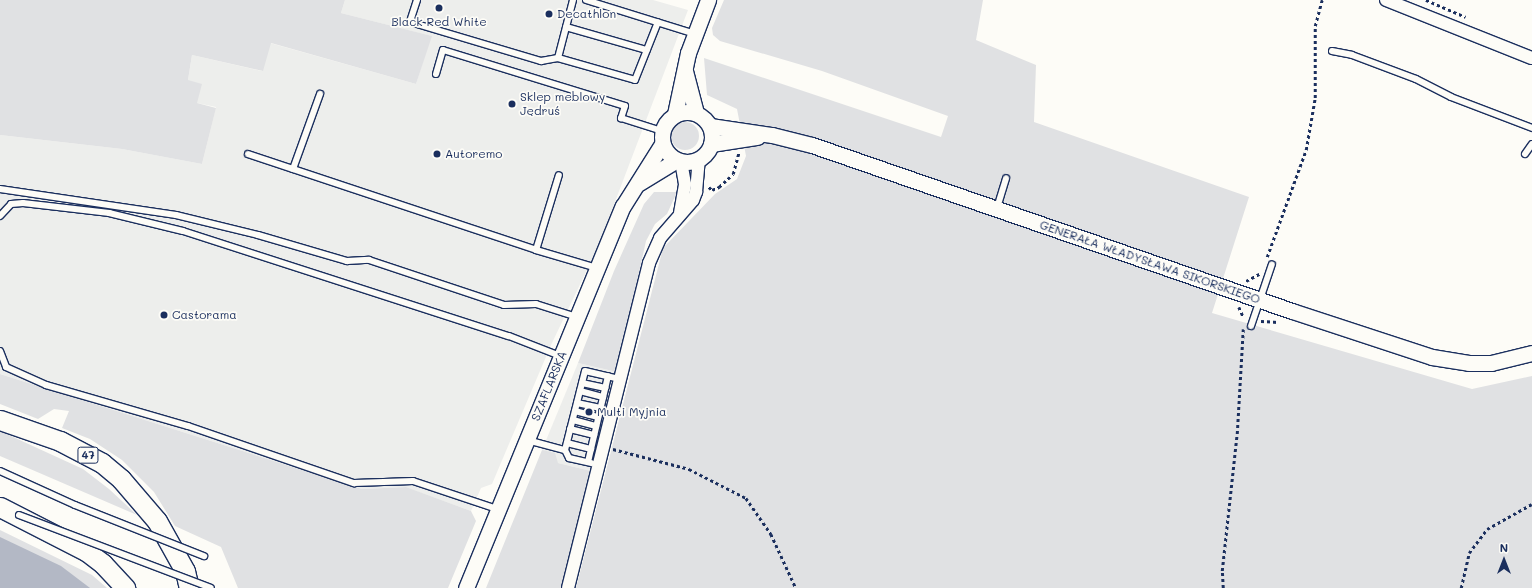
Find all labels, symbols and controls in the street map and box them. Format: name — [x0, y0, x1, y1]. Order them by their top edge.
marker: Black Red White — [434, 3, 444, 13]
place label: Decathlon — [557, 7, 616, 21]
marker: Decathlon — [544, 9, 554, 19]
place label: Black Red White — [391, 15, 487, 29]
place label: Sklep meblowy Jędruś — [520, 90, 605, 118]
marker: Sklep meblowy Jędruś — [507, 99, 517, 109]
place label: Autoremo — [445, 147, 502, 161]
marker: Autoremo — [432, 149, 442, 159]
street label: GENERAŁA WŁADYSŁAWA SIKORSKIEGO — [1038, 217, 1262, 307]
place label: Castorama — [172, 308, 237, 322]
marker: Castorama — [159, 310, 169, 320]
street label: SZAFLARSKA — [528, 349, 570, 423]
place label: Multi Myjnia — [597, 405, 667, 419]
marker: Multi Myjnia — [584, 407, 594, 417]
road number: 47 — [77, 446, 99, 464]
north arrow — [1484, 540, 1524, 580]
text: N — [1500, 540, 1508, 555]

